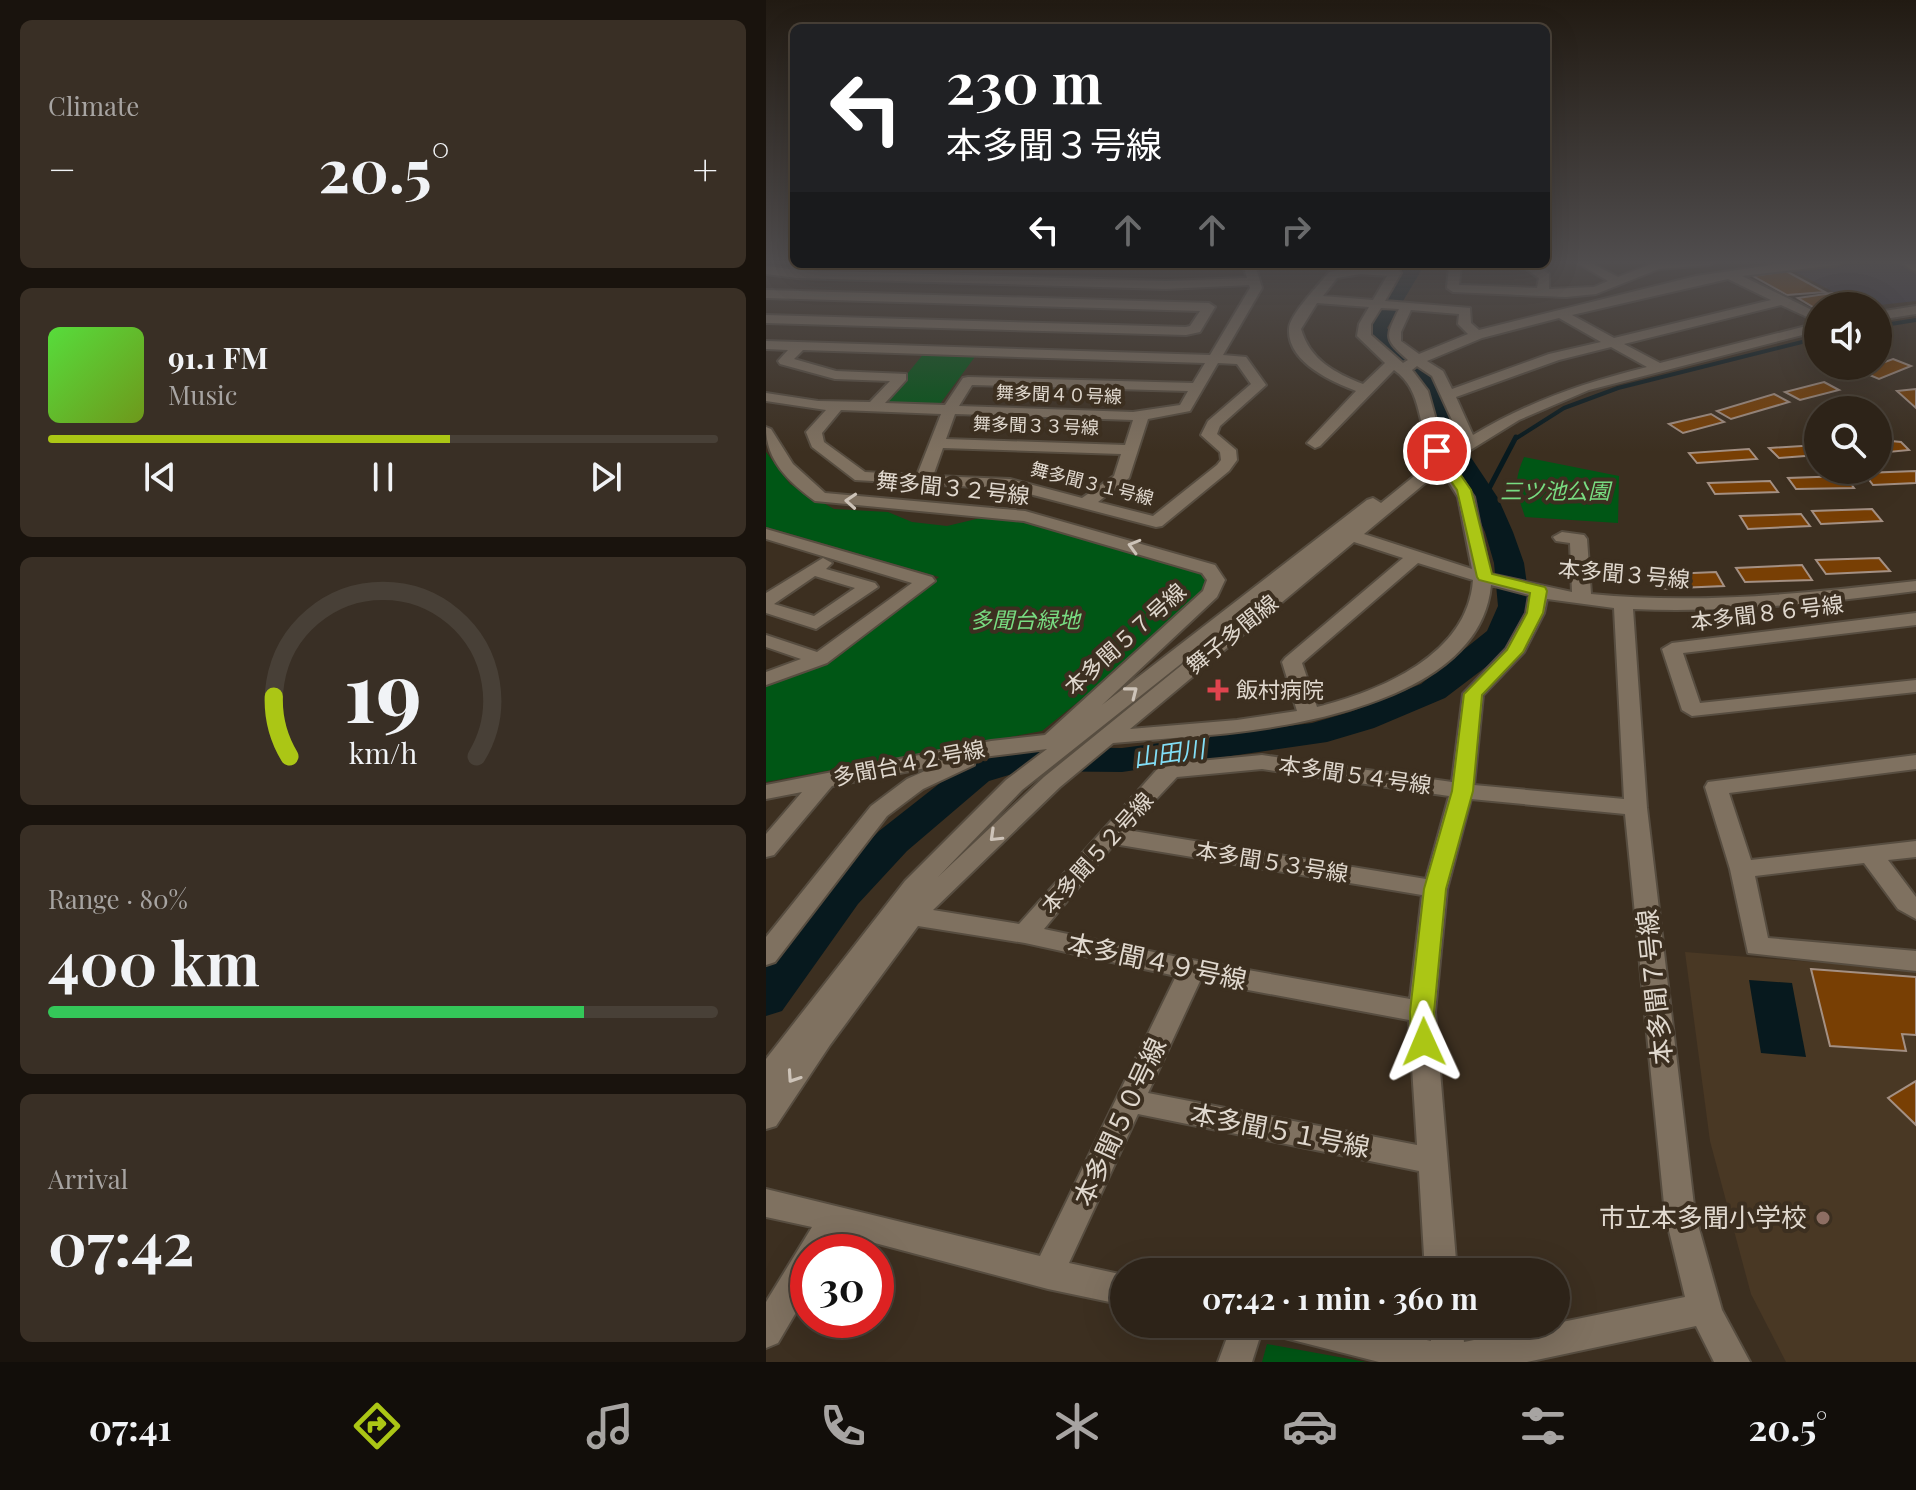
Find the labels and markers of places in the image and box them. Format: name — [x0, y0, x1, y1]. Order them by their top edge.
pin — [1403, 417, 1471, 485]
place label: 飯村病院 — [1236, 674, 1324, 704]
marker: 飯村病院 — [1207, 679, 1229, 701]
place label: 市立本多聞小学校 — [1599, 1199, 1807, 1234]
marker: 市立本多聞小学校 — [1814, 1209, 1832, 1227]

